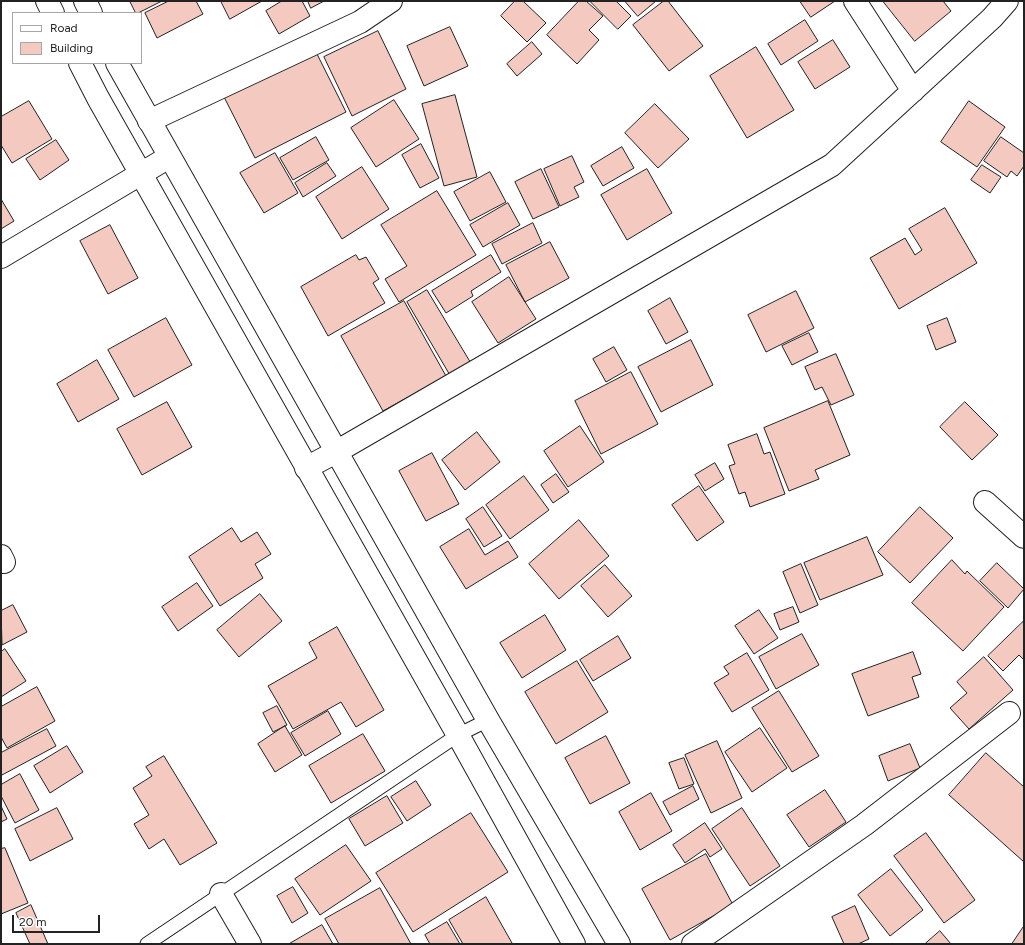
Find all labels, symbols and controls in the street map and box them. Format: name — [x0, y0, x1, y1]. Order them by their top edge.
legend — [12, 12, 142, 64]
text: Road — [50, 21, 78, 35]
text: Building — [50, 41, 93, 55]
scale bar — [14, 907, 102, 933]
text: 20 m — [19, 915, 47, 929]

